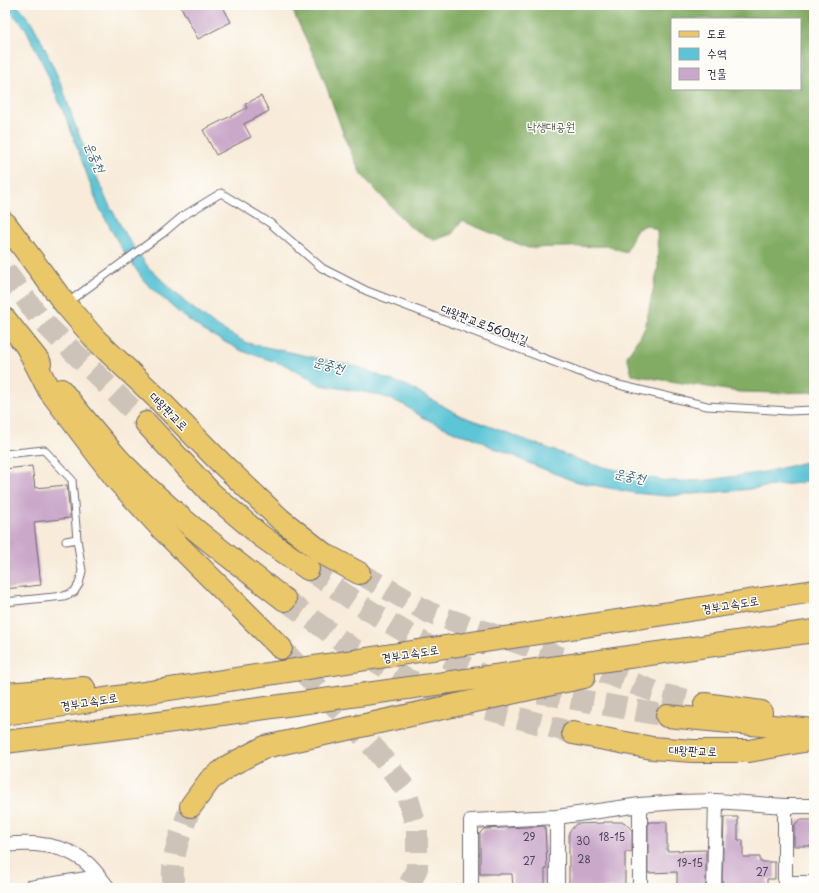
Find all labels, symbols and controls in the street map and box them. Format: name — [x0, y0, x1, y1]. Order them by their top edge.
legend — [671, 18, 801, 90]
text: 도로 — [707, 24, 726, 42]
text: 수역 — [707, 44, 727, 62]
text: 건물 — [707, 64, 727, 82]
park label: 낙생대공원 — [527, 117, 575, 135]
water label: 운중천 — [81, 139, 111, 177]
street label: 대왕판교로560번길 — [439, 299, 532, 349]
water label: 운중천 — [311, 351, 348, 378]
street label: 대왕판교로 — [146, 388, 192, 434]
water label: 운중천 — [613, 462, 649, 488]
street label: 경부고속도로 — [700, 591, 760, 617]
street label: 경부고속도로 — [380, 640, 440, 666]
street label: 경부고속도로 — [59, 688, 119, 714]
street label: 대왕판교로 — [669, 740, 717, 760]
house number: 29 — [523, 829, 536, 844]
house number: 18-15 — [599, 829, 625, 844]
house number: 30 — [576, 833, 590, 848]
house number: 28 — [577, 851, 591, 866]
house number: 27 — [523, 853, 536, 868]
house number: 19-15 — [677, 855, 703, 870]
house number: 27 — [756, 864, 769, 879]

